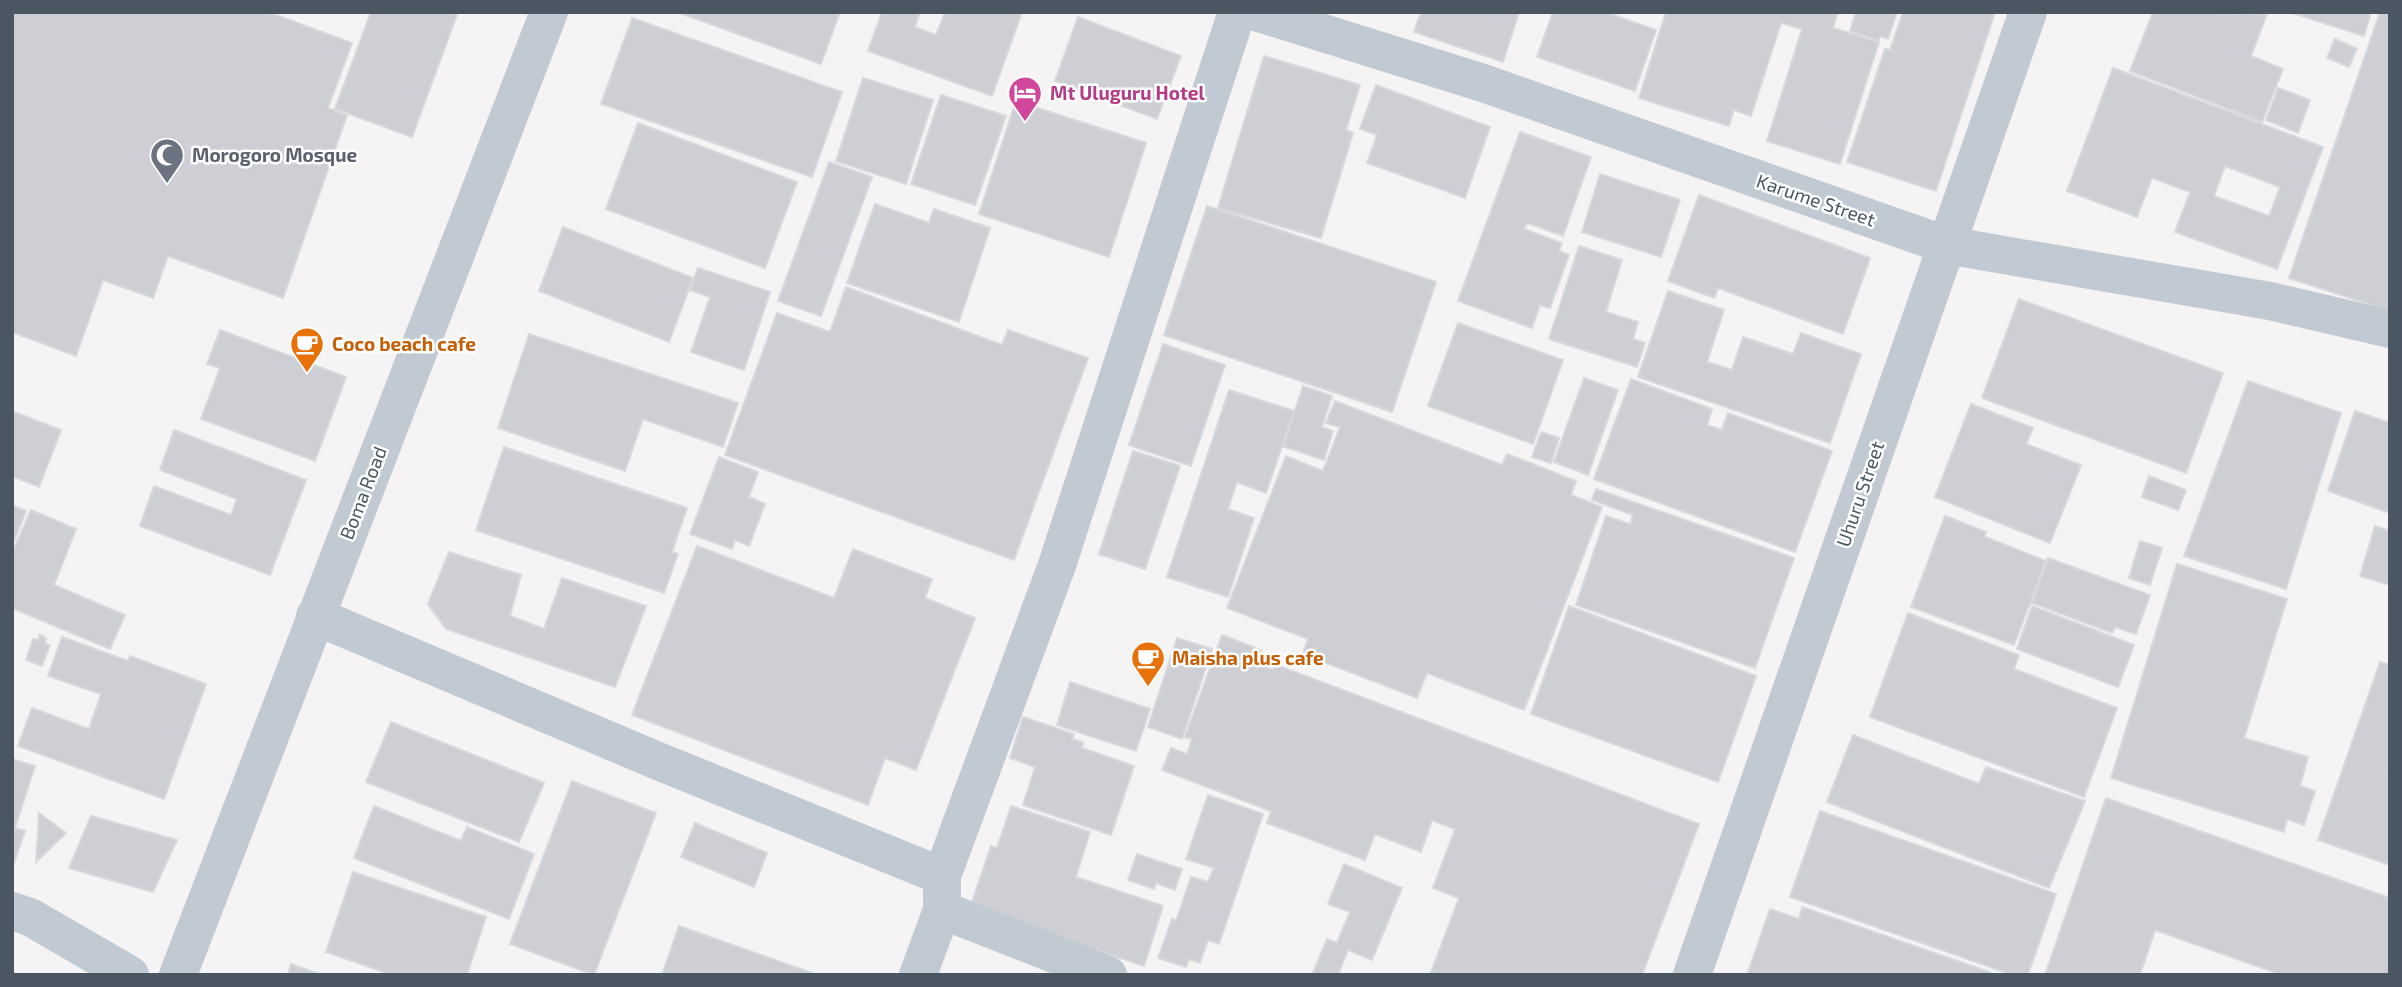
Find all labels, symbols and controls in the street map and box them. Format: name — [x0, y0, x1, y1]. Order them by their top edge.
hotel icon: Mt Uluguru Hotel — [1006, 74, 1044, 123]
place label: Mt Uluguru Hotel — [1050, 81, 1205, 104]
mosque icon: Morogoro Mosque — [148, 136, 186, 185]
place label: Morogoro Mosque — [192, 143, 357, 166]
street label: Karume Street — [1754, 168, 1879, 231]
cafe icon: Coco beach cafe — [288, 325, 326, 374]
place label: Coco beach cafe — [332, 332, 476, 355]
street label: Uhuru Street — [1831, 438, 1888, 550]
street label: Boma Road — [334, 443, 391, 543]
cafe icon: Maisha plus cafe — [1129, 639, 1167, 688]
place label: Maisha plus cafe — [1172, 646, 1324, 669]

